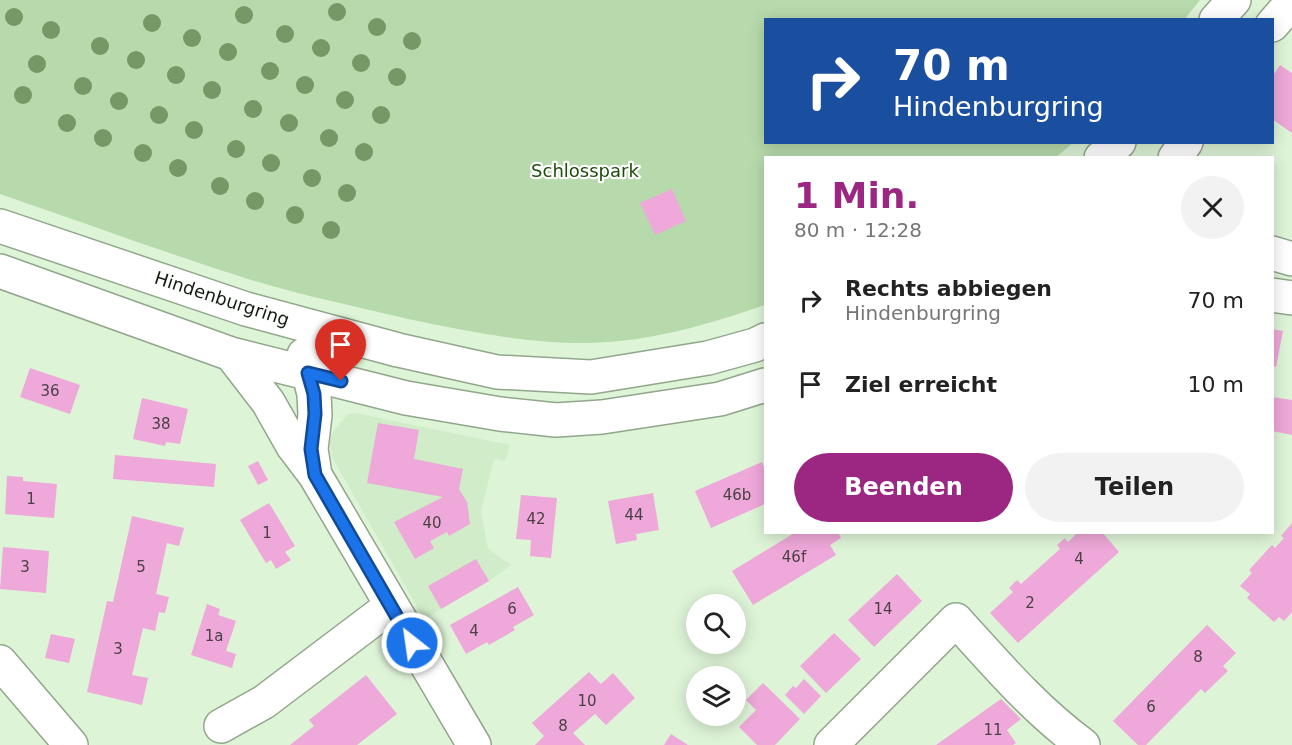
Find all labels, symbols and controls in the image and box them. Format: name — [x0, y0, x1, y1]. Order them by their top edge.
text: 70 m — [893, 41, 1010, 90]
icon: right — [794, 42, 872, 120]
text: Hindenburgring — [893, 91, 1104, 122]
park label: Schlosspark — [531, 160, 639, 181]
text: 1 Min. — [794, 175, 919, 216]
button: close — [1181, 176, 1244, 239]
text: 80 m · 12:28 — [794, 218, 922, 242]
street label: Hindenburgring — [152, 267, 292, 330]
text: Rechts abbiegen — [845, 276, 1052, 301]
icon: right — [794, 284, 827, 317]
text: 70 m — [1188, 288, 1244, 313]
text: Hindenburgring — [845, 301, 1001, 325]
pin — [315, 319, 366, 381]
icon: arrive — [324, 328, 357, 361]
icon: arrive — [794, 368, 827, 401]
text: Ziel erreicht — [845, 372, 997, 397]
text: 10 m — [1188, 372, 1244, 397]
house number: 36 — [40, 382, 60, 400]
house number: 38 — [151, 415, 171, 433]
button: Beenden — [794, 453, 1013, 522]
button: Teilen — [1025, 453, 1244, 522]
house number: 46b — [723, 486, 751, 504]
house number: 1 — [26, 490, 36, 508]
house number: 44 — [624, 506, 644, 524]
house number: 42 — [526, 510, 546, 528]
house number: 40 — [422, 514, 442, 532]
house number: 1 — [262, 524, 272, 542]
house number: 46f — [782, 548, 807, 566]
house number: 4 — [1074, 550, 1084, 568]
house number: 3 — [20, 558, 30, 576]
house number: 5 — [136, 558, 146, 576]
map controls — [686, 594, 746, 726]
button: search — [686, 594, 746, 654]
house number: 2 — [1025, 594, 1035, 612]
house number: 6 — [507, 600, 517, 618]
house number: 14 — [873, 600, 893, 618]
position arrow — [380, 611, 444, 675]
house number: 4 — [469, 622, 479, 640]
house number: 1a — [205, 627, 223, 645]
house number: 3 — [113, 640, 123, 658]
house number: 8 — [1193, 648, 1203, 666]
button: layers — [686, 666, 746, 726]
house number: 10 — [577, 692, 597, 710]
house number: 6 — [1146, 698, 1156, 716]
house number: 8 — [558, 717, 568, 735]
house number: 11 — [983, 721, 1003, 739]

